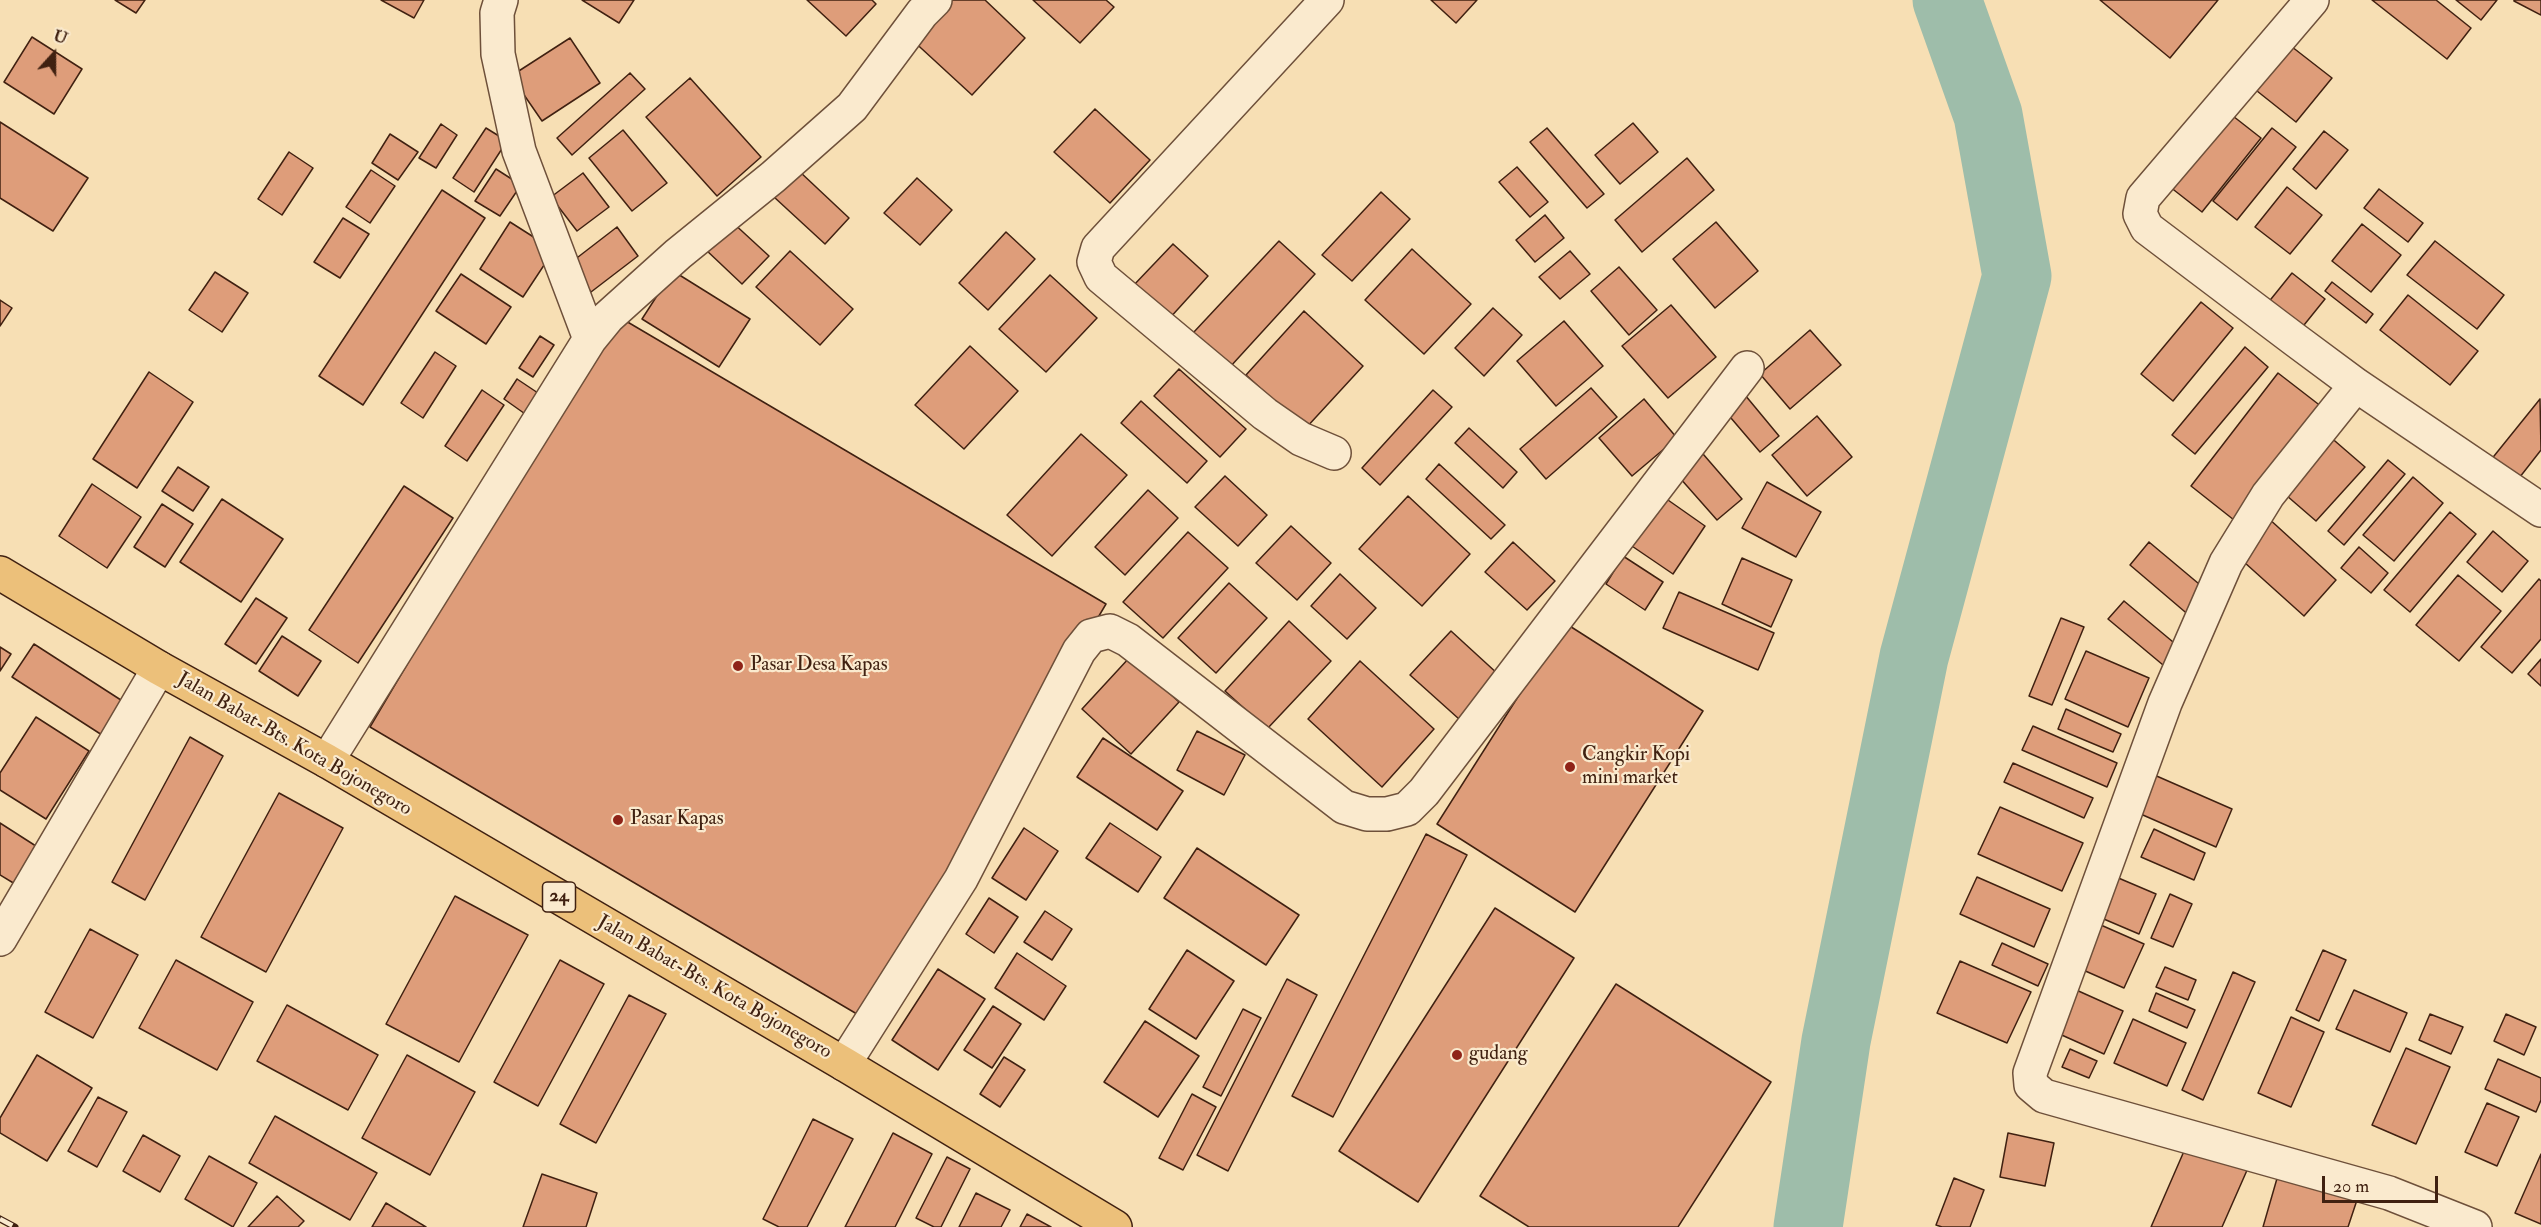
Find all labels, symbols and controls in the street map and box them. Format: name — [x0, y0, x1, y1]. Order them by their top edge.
north arrow — [24, 24, 84, 84]
text: U — [51, 25, 70, 49]
place label: Pasar Desa Kapas — [750, 654, 888, 678]
marker: Pasar Desa Kapas — [731, 659, 745, 673]
street label: Jalan Babat-Bts. Kota Bojonegoro — [172, 668, 416, 822]
place label: Cangkir Kopi mini market — [1582, 744, 1690, 791]
marker: Cangkir Kopi mini market — [1563, 760, 1577, 774]
place label: Pasar Kapas — [630, 808, 724, 832]
marker: Pasar Kapas — [611, 813, 625, 827]
road number: 24 — [542, 882, 576, 912]
street label: Jalan Babat-Bts. Kota Bojonegoro — [592, 911, 836, 1065]
place label: gudang — [1469, 1043, 1528, 1067]
marker: gudang — [1450, 1048, 1464, 1062]
scale bar — [2325, 1164, 2440, 1202]
text: 20 m — [2333, 1175, 2369, 1198]

